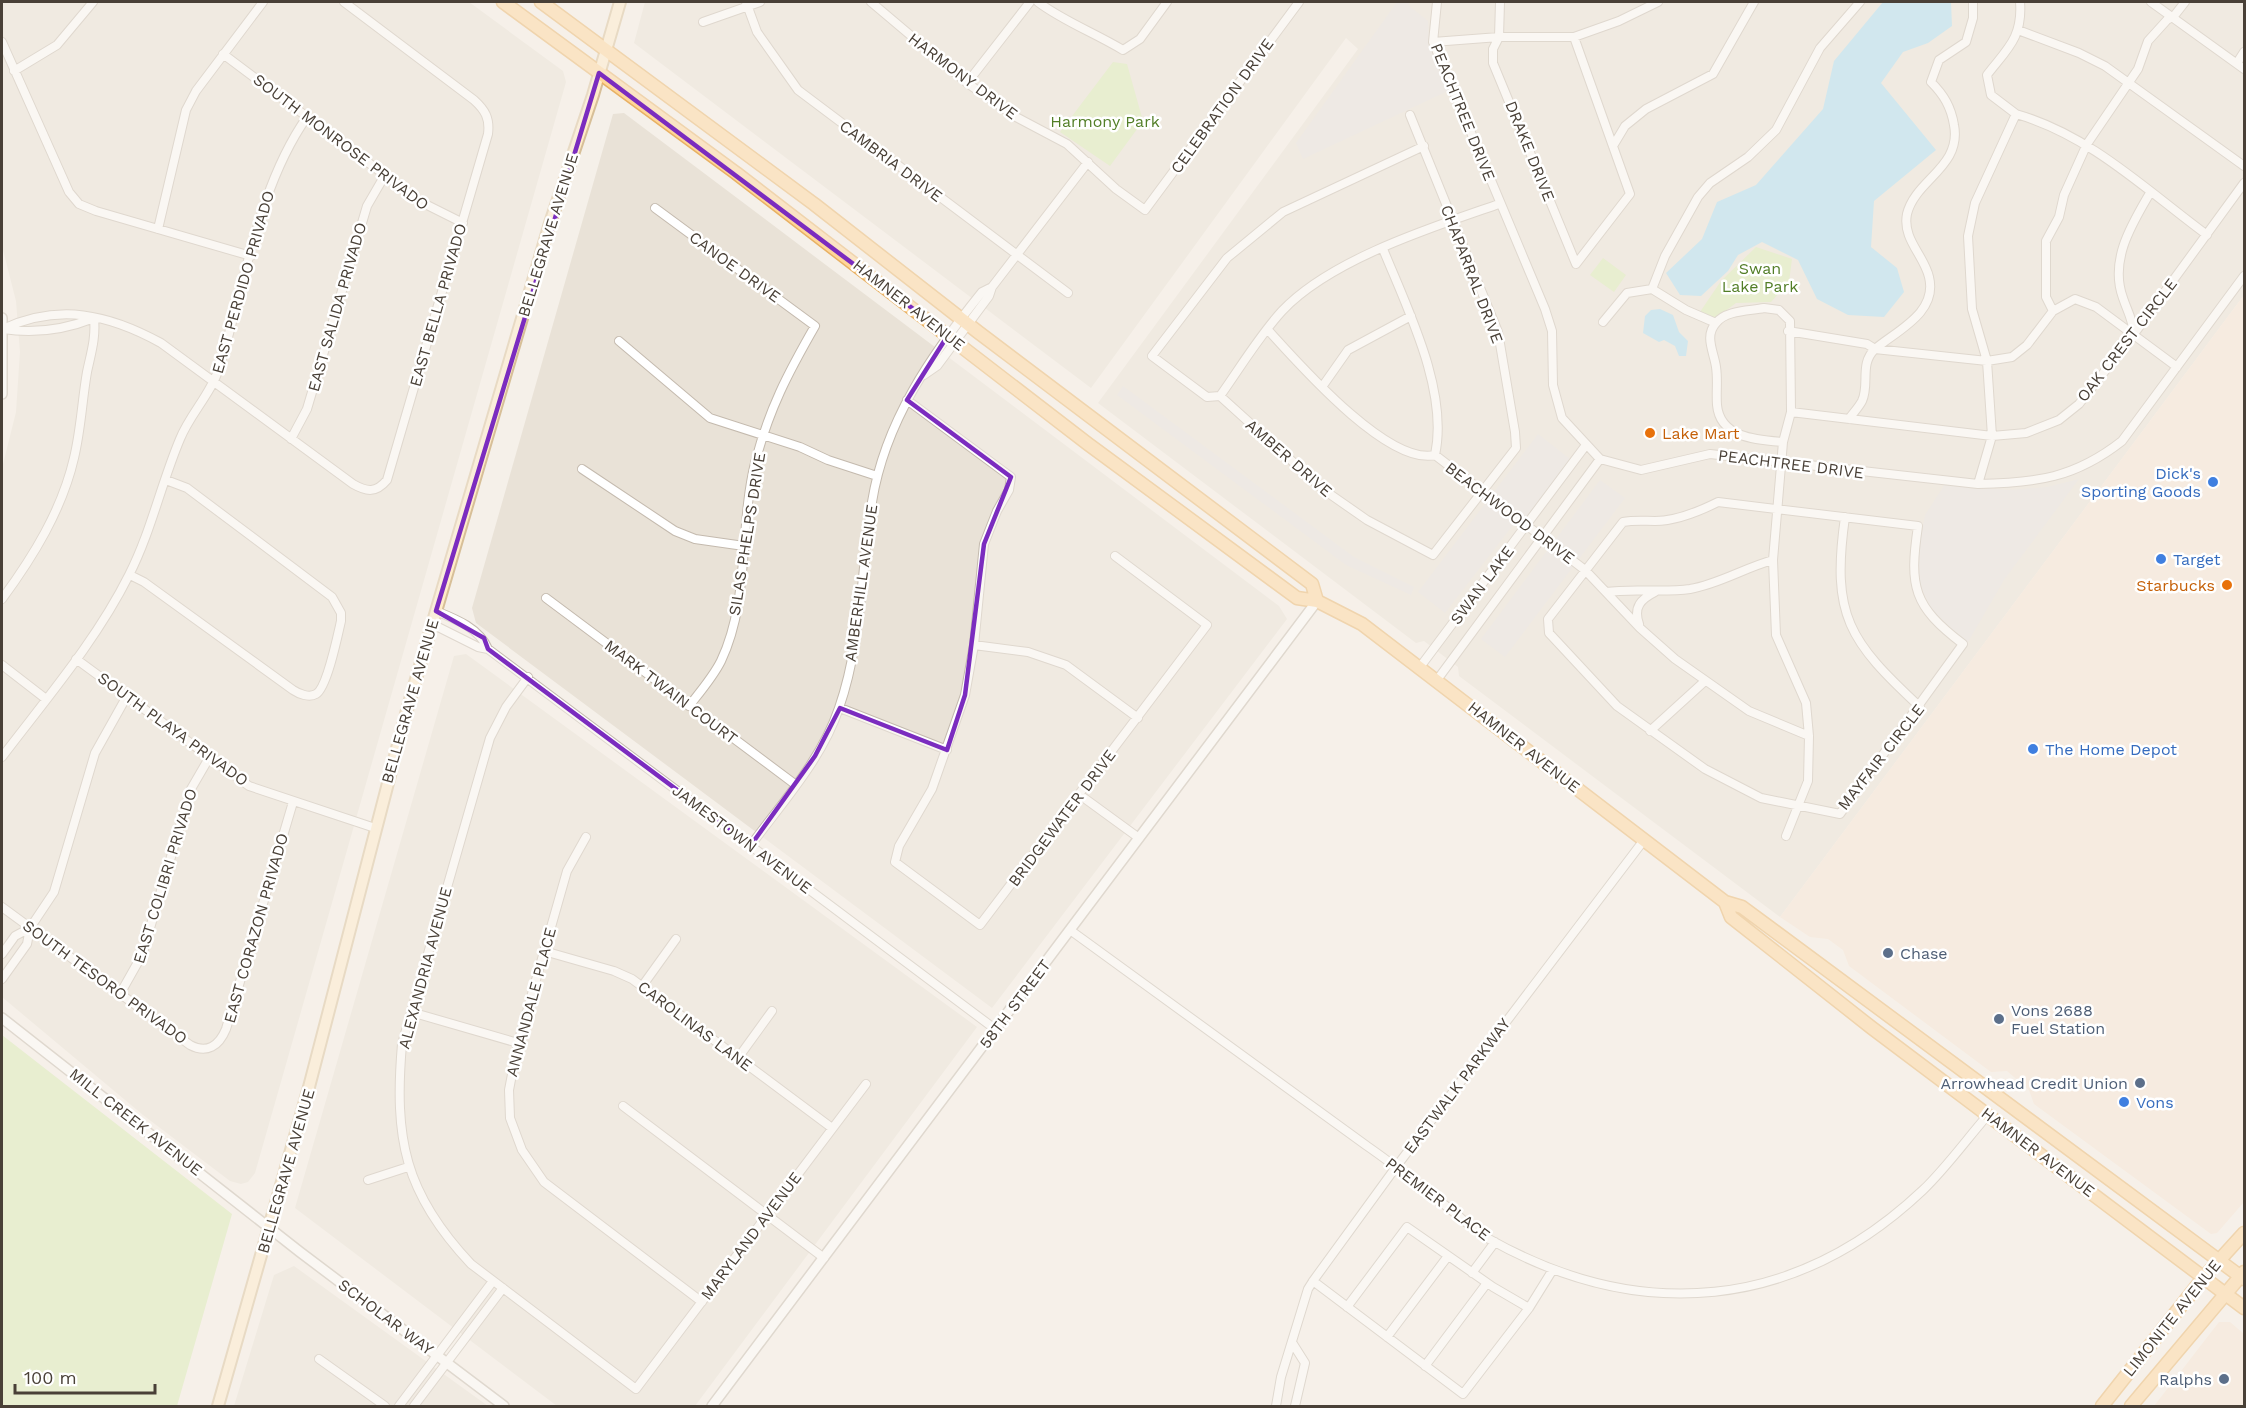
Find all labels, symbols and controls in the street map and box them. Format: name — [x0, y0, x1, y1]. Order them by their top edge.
street label: HARMONY DRIVE — [905, 29, 1021, 123]
street label: CELEBRATION DRIVE — [1167, 35, 1277, 177]
street label: PEACHTREE DRIVE — [1427, 40, 1499, 184]
street label: SOUTH MONROSE PRIVADO — [249, 70, 433, 214]
street label: DRAKE DRIVE — [1501, 98, 1559, 204]
park label: Harmony Park — [1050, 112, 1160, 131]
street label: CAMBRIA DRIVE — [836, 116, 946, 206]
street label: BELLEGRAVE AVENUE — [514, 151, 582, 319]
street label: EAST PERDIDO PRIVADO — [208, 188, 278, 376]
street label: CHAPARRAL DRIVE — [1437, 202, 1507, 346]
street label: EAST SALIDA PRIVADO — [304, 220, 370, 394]
street label: EAST BELLA PRIVADO — [406, 221, 470, 389]
street label: CANOE DRIVE — [686, 227, 784, 307]
street label: HAMNER AVENUE — [849, 255, 969, 355]
park label: Swan Lake Park — [1722, 259, 1798, 296]
street label: OAK CREST CIRCLE — [2073, 275, 2181, 405]
street label: AMBER DRIVE — [1242, 415, 1336, 501]
place label: Lake Mart — [1662, 424, 1740, 443]
marker: Lake Mart — [1643, 426, 1657, 440]
street label: PEACHTREE DRIVE — [1717, 446, 1865, 482]
street label: SILAS PHELPS DRIVE — [725, 451, 769, 617]
street label: BEACHWOOD DRIVE — [1441, 458, 1579, 568]
place label: Dick's Sporting Goods — [2081, 464, 2201, 501]
marker: Dick's Sporting Goods — [2206, 475, 2220, 489]
street label: AMBERHILL AVENUE — [841, 503, 881, 663]
street label: SWAN LAKE — [1446, 542, 1518, 628]
place label: Target — [2173, 550, 2221, 569]
marker: Target — [2154, 552, 2168, 566]
place label: Starbucks — [2136, 576, 2215, 595]
marker: Starbucks — [2220, 578, 2234, 592]
street label: BELLEGRAVE AVENUE — [377, 616, 443, 786]
street label: MARK TWAIN COURT — [601, 636, 741, 748]
street label: SOUTH PLAYA PRIVADO — [94, 668, 252, 790]
street label: HAMNER AVENUE — [1464, 697, 1584, 797]
street label: MAYFAIR CIRCLE — [1834, 700, 1928, 814]
place label: The Home Depot — [2045, 740, 2177, 759]
marker: The Home Depot — [2026, 742, 2040, 756]
street label: BRIDGEWATER DRIVE — [1004, 746, 1120, 890]
street label: JAMESTOWN AVENUE — [669, 780, 815, 898]
street label: EAST COLIBRI PRIVADO — [129, 786, 201, 966]
street label: EAST CORAZON PRIVADO — [220, 831, 292, 1025]
street label: ALEXANDRIA AVENUE — [394, 885, 456, 1051]
street label: SOUTH TESORO PRIVADO — [19, 916, 191, 1048]
street label: ANNANDALE PLACE — [502, 925, 560, 1079]
place label: Chase — [1900, 944, 1948, 963]
marker: Chase — [1881, 946, 1895, 960]
street label: 58TH STREET — [975, 956, 1055, 1052]
street label: CAROLINAS LANE — [634, 977, 756, 1075]
place label: Vons 2688 Fuel Station — [2011, 1001, 2105, 1038]
marker: Vons 2688 Fuel Station — [1992, 1012, 2006, 1026]
street label: EASTWALK PARKWAY — [1400, 1014, 1514, 1158]
street label: MILL CREEK AVENUE — [66, 1064, 206, 1180]
place label: Arrowhead Credit Union — [1940, 1074, 2128, 1093]
marker: Arrowhead Credit Union — [2133, 1076, 2147, 1090]
street label: BELLEGRAVE AVENUE — [253, 1086, 319, 1256]
place label: Vons — [2136, 1093, 2174, 1112]
marker: Vons — [2117, 1095, 2131, 1109]
street label: HAMNER AVENUE — [1978, 1103, 2098, 1201]
street label: PREMIER PLACE — [1382, 1153, 1494, 1245]
street label: MARYLAND AVENUE — [697, 1168, 805, 1304]
street label: LIMONITE AVENUE — [2119, 1256, 2225, 1380]
street label: SCHOLAR WAY — [335, 1275, 437, 1359]
scale bar — [15, 1357, 154, 1395]
text: 100 m — [24, 1367, 77, 1388]
place label: Ralphs — [2159, 1370, 2212, 1389]
marker: Ralphs — [2217, 1372, 2231, 1386]

